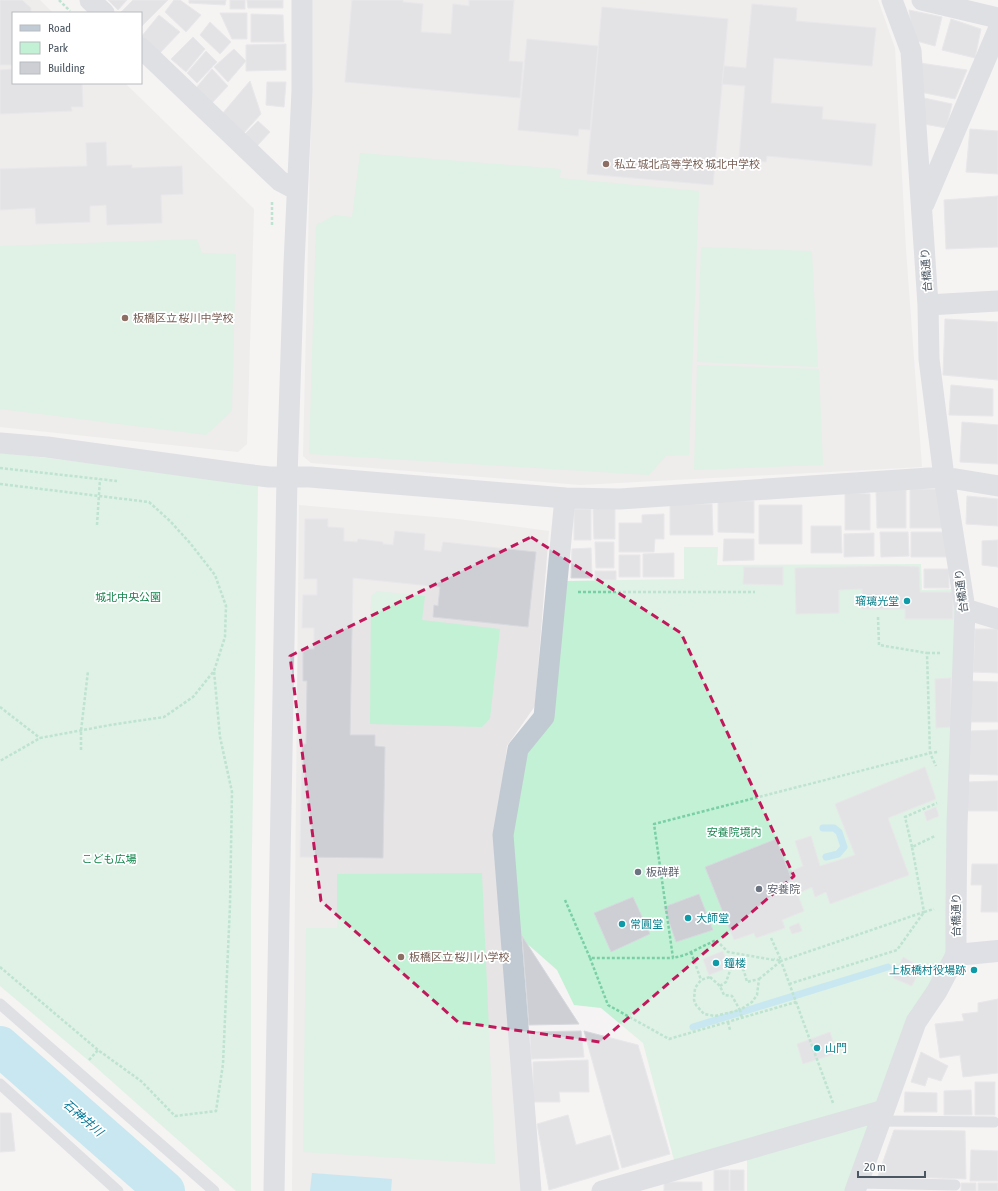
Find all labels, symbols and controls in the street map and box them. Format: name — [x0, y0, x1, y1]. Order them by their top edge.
legend — [12, 12, 142, 84]
text: Road — [48, 21, 71, 35]
text: Park — [48, 41, 69, 55]
text: Building — [48, 61, 86, 75]
place label: 私立 城北高等学校 城北中学校 — [614, 158, 760, 170]
marker: 私立 城北高等学校 城北中学校 — [601, 159, 611, 169]
street label: 台橋通り — [918, 248, 934, 292]
place label: 板橋区立 桜川中学校 — [133, 312, 234, 324]
marker: 板橋区立 桜川中学校 — [120, 313, 130, 323]
street label: 台橋通り — [952, 568, 970, 614]
park label: 城北中央公園 — [95, 591, 161, 603]
place label: 瑠璃光堂 — [855, 595, 899, 607]
marker: 瑠璃光堂 — [902, 596, 912, 606]
park label: 安養院境内 — [707, 826, 762, 838]
park label: こども広場 — [82, 853, 137, 865]
place label: 板碑群 — [646, 866, 679, 878]
marker: 板碑群 — [633, 867, 643, 877]
place label: 安養院 — [767, 883, 800, 895]
marker: 安養院 — [754, 884, 764, 894]
street label: 台橋通り — [950, 893, 962, 937]
place label: 大師堂 — [696, 912, 729, 924]
marker: 大師堂 — [683, 913, 693, 923]
place label: 常圓堂 — [630, 918, 663, 930]
marker: 常圓堂 — [617, 919, 627, 929]
place label: 板橋区立 桜川小学校 — [409, 951, 510, 963]
marker: 板橋区立 桜川小学校 — [396, 952, 406, 962]
place label: 鐘楼 — [724, 957, 746, 969]
marker: 鐘楼 — [711, 958, 721, 968]
place label: 上板橋村役場跡 — [889, 964, 966, 976]
marker: 上板橋村役場跡 — [969, 965, 979, 975]
place label: 山門 — [825, 1042, 847, 1054]
marker: 山門 — [812, 1043, 822, 1053]
water label: 石神井川 — [60, 1097, 107, 1140]
scale bar — [858, 1153, 925, 1179]
text: 20 m — [864, 1160, 886, 1174]

